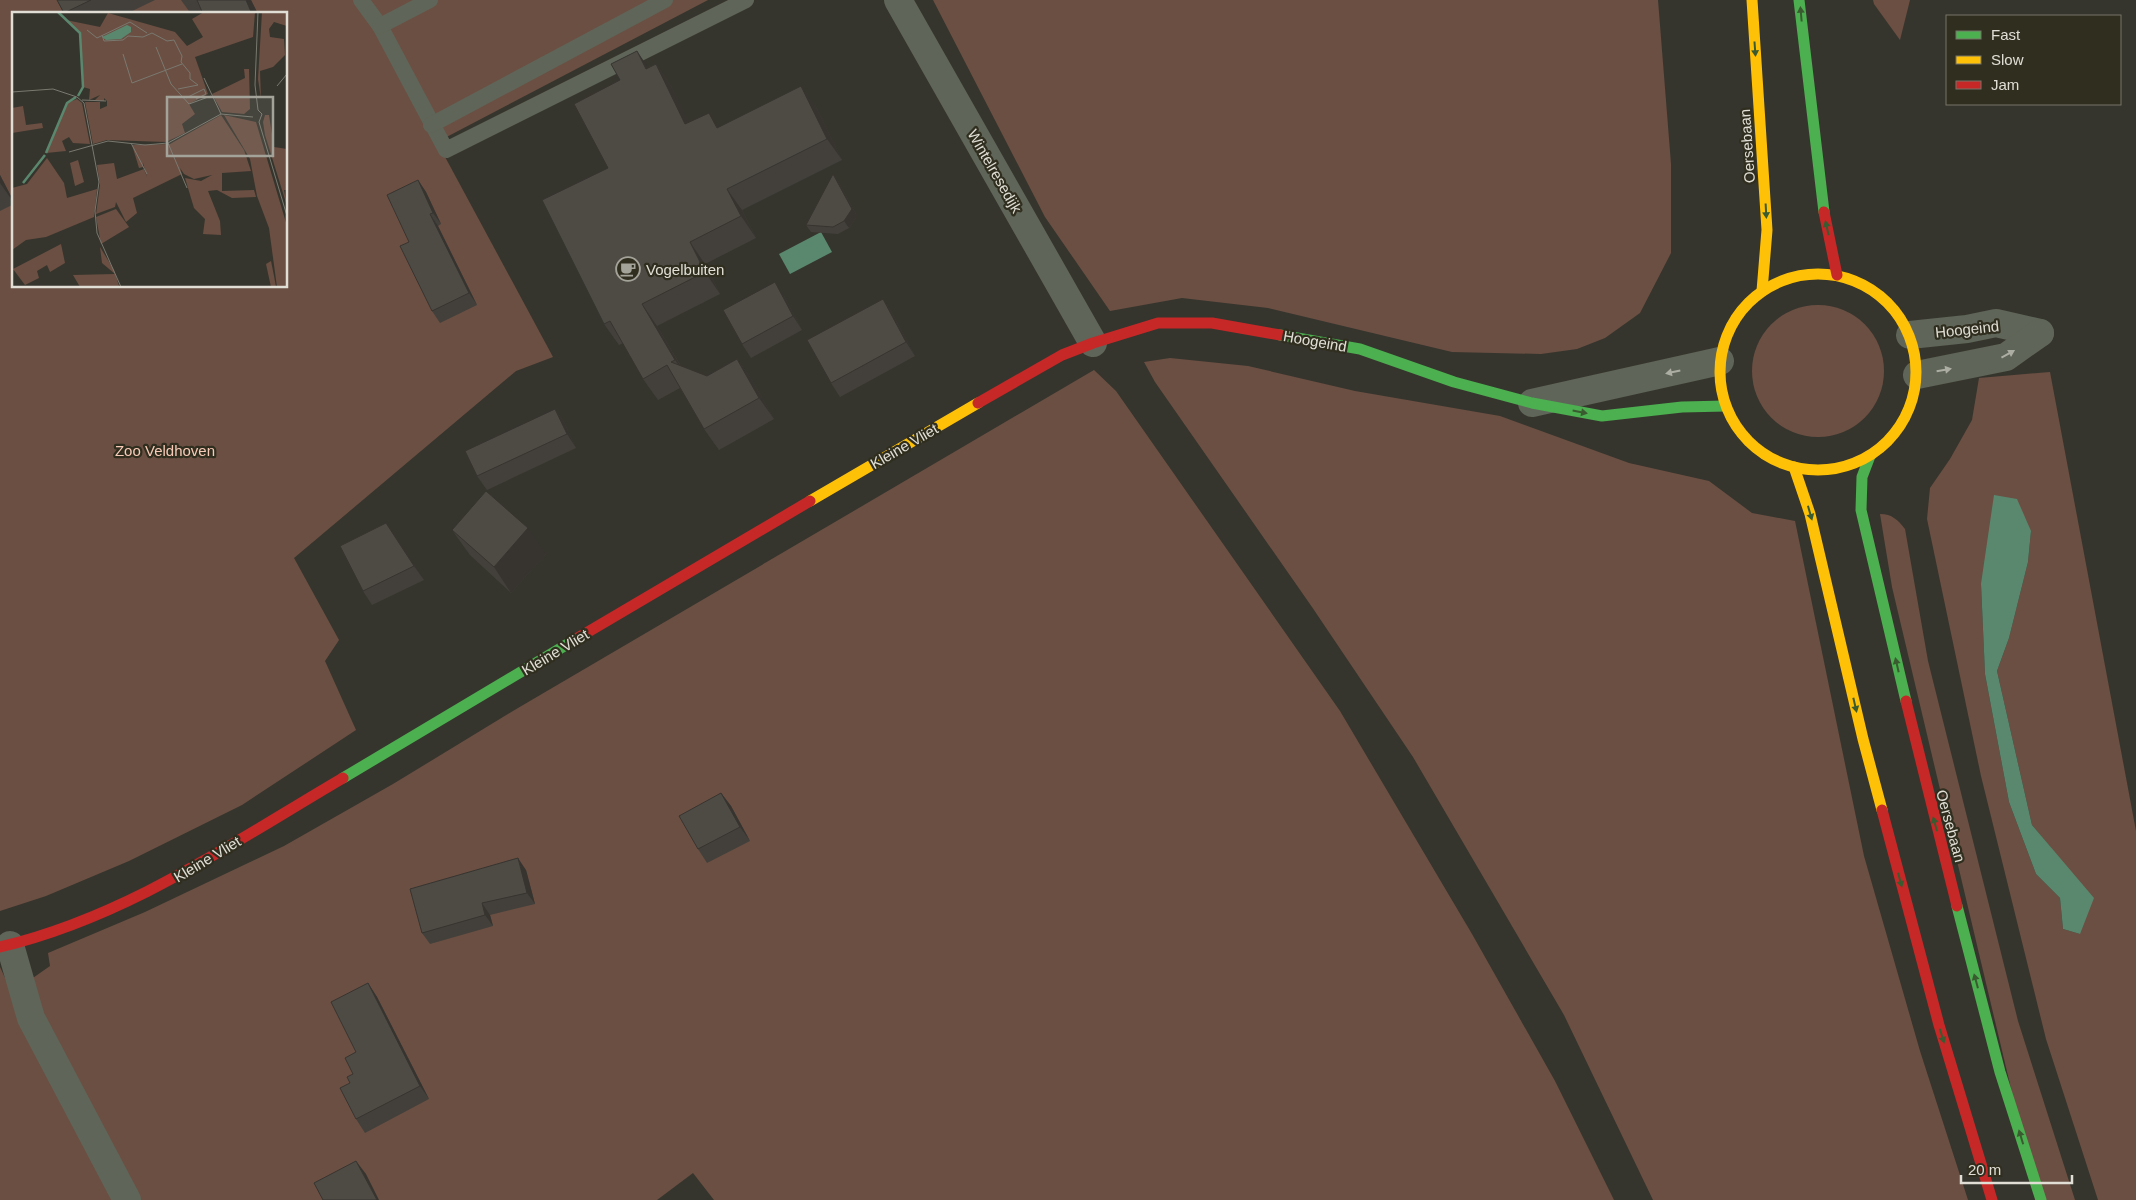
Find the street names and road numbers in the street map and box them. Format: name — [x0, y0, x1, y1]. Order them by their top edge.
street label: Oersebaan — [1736, 108, 1758, 184]
street label: Wintelresedijk — [964, 126, 1026, 216]
street label: Hoogeind — [1934, 317, 2000, 341]
street label: Hoogeind — [1282, 327, 1348, 355]
street label: Kleine Vliet — [867, 419, 941, 472]
street label: Kleine Vliet — [518, 625, 592, 679]
street label: Oersebaan — [1933, 788, 1969, 864]
street label: Kleine Vliet — [170, 832, 244, 886]

